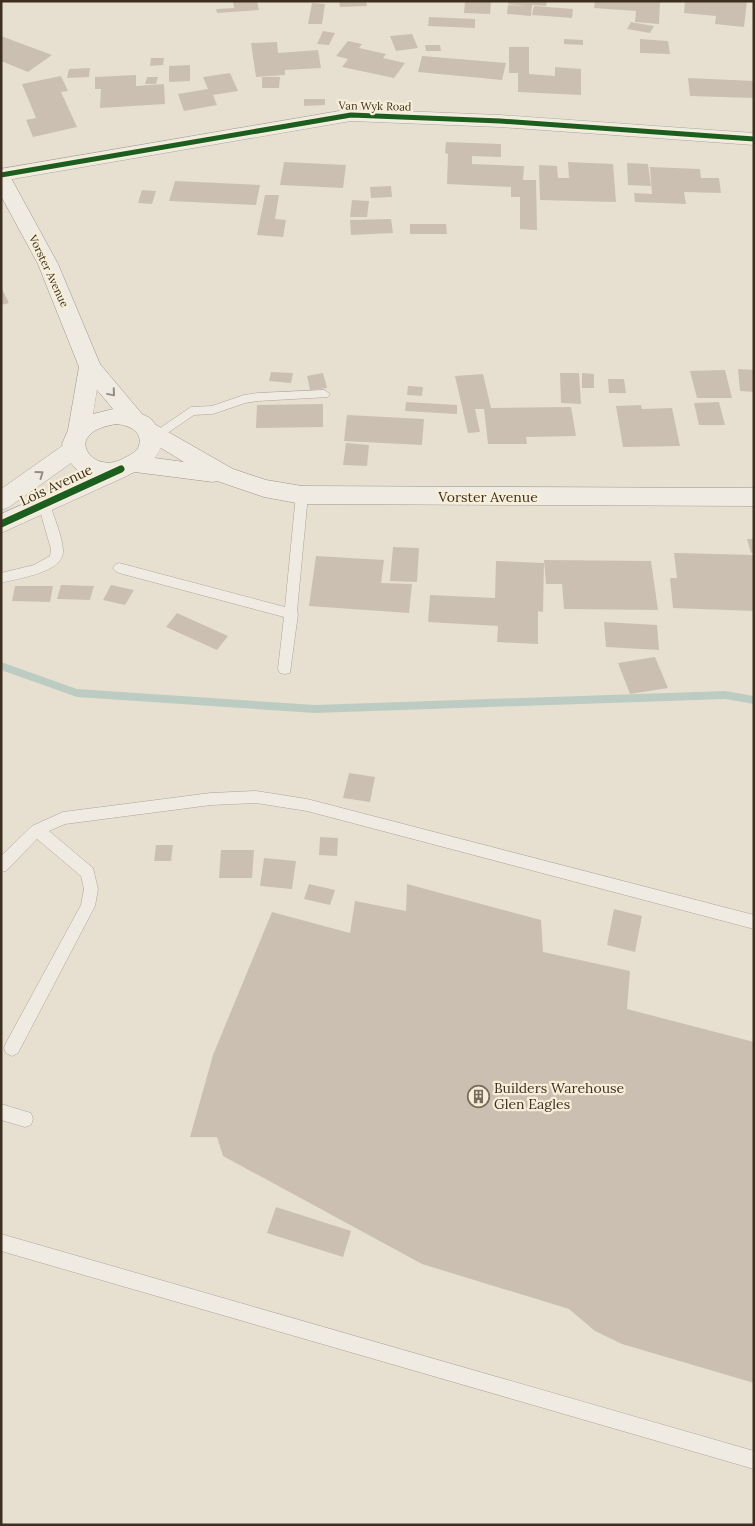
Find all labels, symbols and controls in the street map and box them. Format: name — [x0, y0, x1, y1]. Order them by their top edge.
street label: Van Wyk Road — [337, 98, 412, 114]
street label: Vorster Avenue — [26, 232, 72, 309]
one-way arrow — [106, 387, 114, 396]
street label: Lois Avenue — [17, 460, 95, 510]
one-way arrow — [34, 471, 44, 480]
street label: Vorster Avenue — [437, 488, 538, 506]
place label: Builders Warehouse Glen Eagles — [494, 1079, 624, 1113]
building icon: Builders Warehouse Glen Eagles — [466, 1084, 490, 1108]

